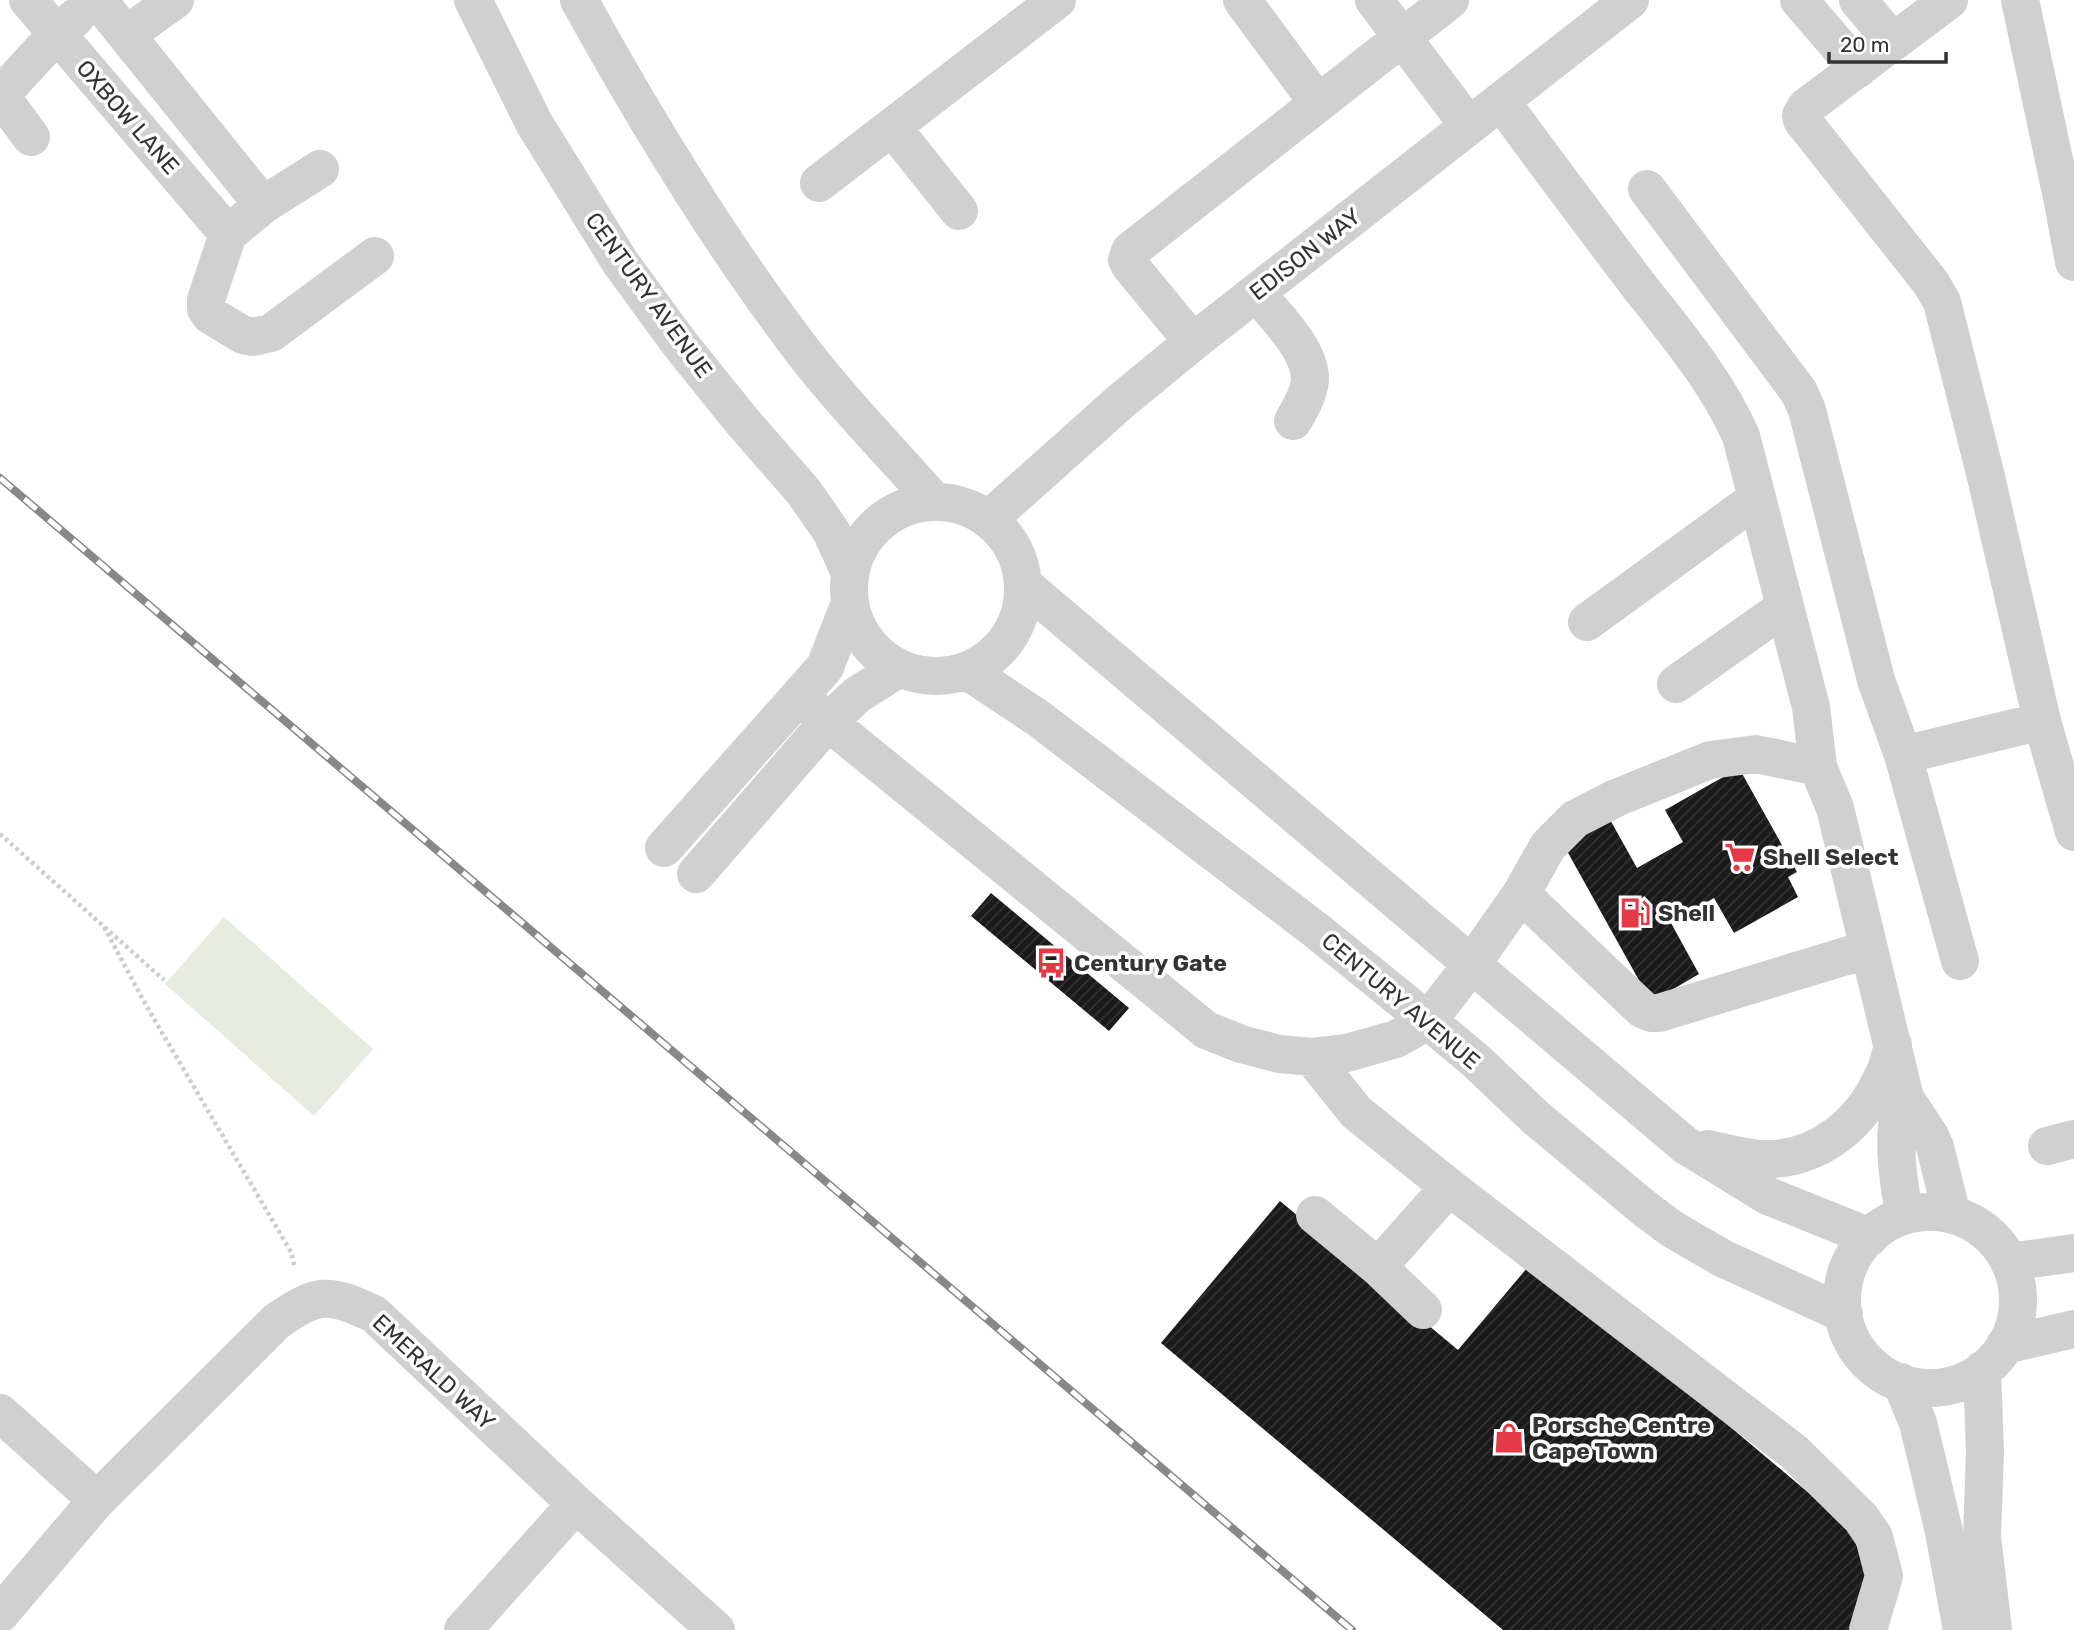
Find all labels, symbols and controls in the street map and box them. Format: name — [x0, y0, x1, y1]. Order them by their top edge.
scale bar — [1829, 21, 1946, 65]
text: 20 m — [1840, 32, 1889, 57]
street label: OXBOW LANE — [71, 54, 185, 180]
street label: EDISON WAY — [1244, 202, 1366, 306]
street label: CENTURY AVENUE — [580, 207, 718, 383]
supermarket icon: Shell Select — [1723, 840, 1757, 874]
place label: Shell Select — [1763, 843, 1899, 871]
fuel station icon: Shell — [1618, 896, 1652, 930]
place label: Shell — [1658, 899, 1715, 927]
street label: CENTURY AVENUE — [1316, 927, 1486, 1075]
bus stop icon: Century Gate — [1034, 946, 1068, 980]
place label: Century Gate — [1074, 949, 1227, 977]
street label: EMERALD WAY — [367, 1308, 501, 1436]
place label: Porsche Centre Cape Town — [1532, 1411, 1711, 1465]
shop icon: Porsche Centre Cape Town — [1492, 1421, 1526, 1455]

